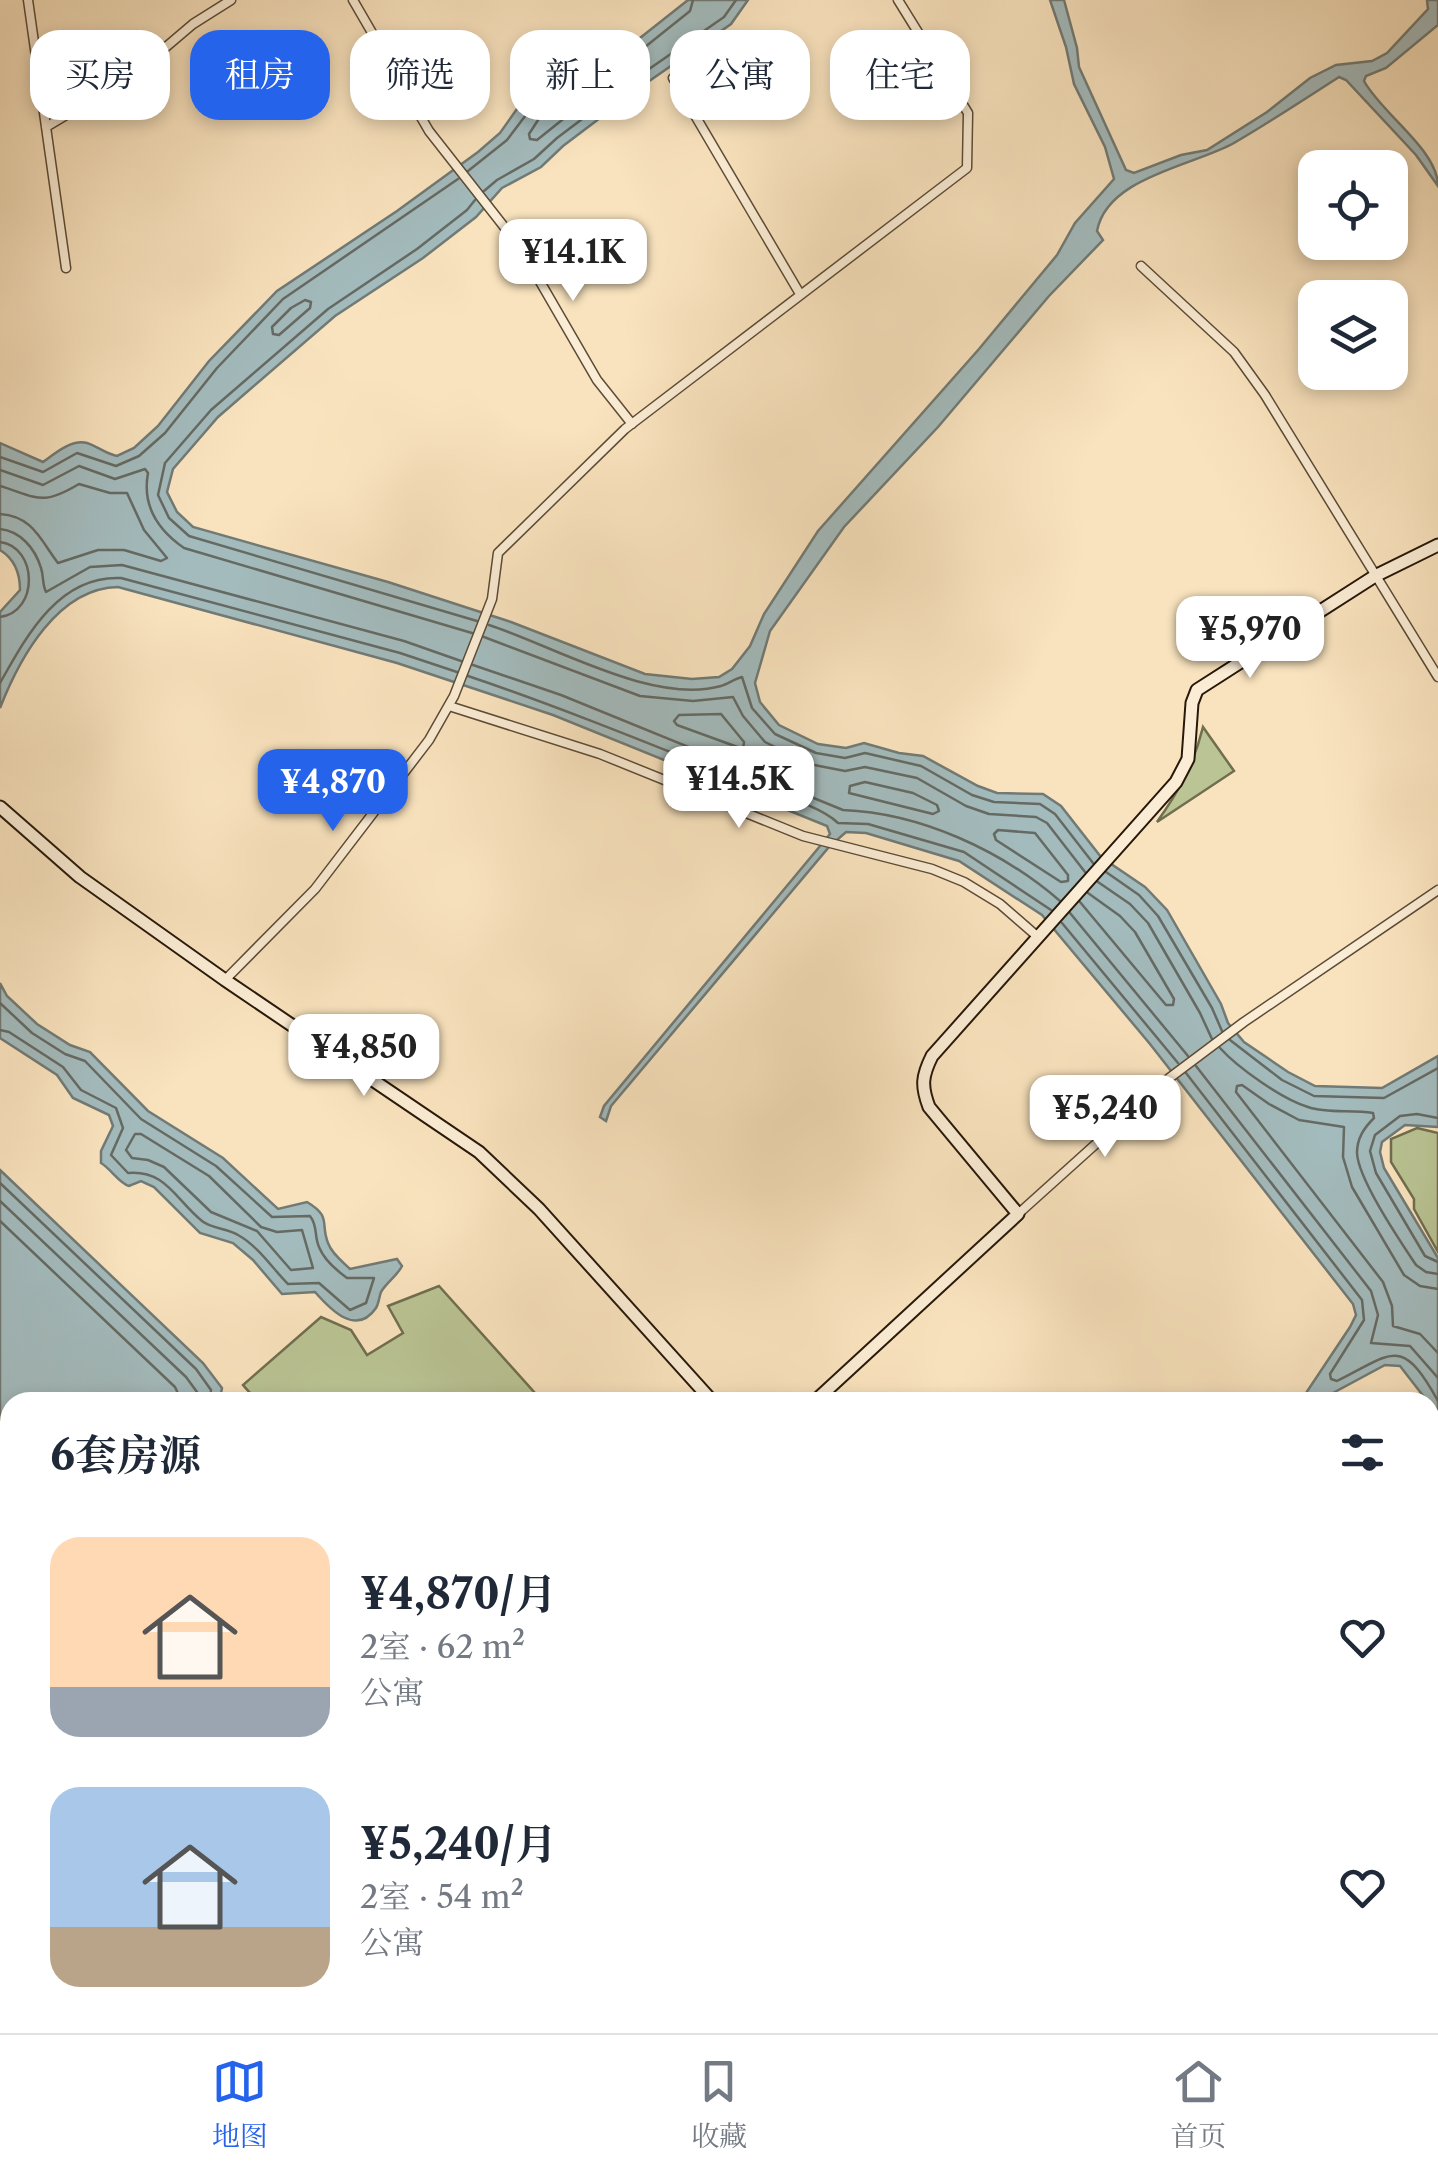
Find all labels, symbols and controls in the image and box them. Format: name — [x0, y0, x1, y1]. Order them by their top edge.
chip: 买房 — [30, 30, 170, 120]
chip: 租房 — [190, 30, 330, 120]
chip: 筛选 — [350, 30, 490, 120]
chip: 新上 — [510, 30, 650, 120]
chip: 公寓 — [670, 30, 810, 120]
chip: 住宅 — [830, 30, 970, 120]
map controls — [1298, 150, 1408, 390]
button: locate — [1298, 150, 1408, 260]
pin: ¥14.1K — [492, 219, 654, 304]
text: ¥14.1K — [521, 232, 625, 271]
button: layers — [1298, 280, 1408, 390]
pin: ¥5,970 — [1169, 596, 1331, 681]
text: ¥5,970 — [1198, 609, 1302, 648]
pin: ¥14.5K — [658, 746, 820, 831]
pin: ¥4,870 — [252, 749, 414, 834]
text: ¥14.5K — [685, 759, 793, 798]
text: ¥4,870 — [280, 762, 386, 801]
pin: ¥4,850 — [283, 1014, 445, 1099]
text: ¥4,850 — [310, 1027, 418, 1066]
pin: ¥5,240 — [1024, 1075, 1186, 1160]
text: ¥5,240 — [1052, 1088, 1158, 1127]
icon: filters — [1335, 1425, 1390, 1480]
text: 6套房源 — [50, 1429, 201, 1481]
text: ¥4,870/月 — [360, 1568, 557, 1620]
icon: home — [130, 1577, 250, 1697]
icon: heart — [1335, 1610, 1390, 1665]
text: 2室 · 62 m² — [360, 1627, 525, 1666]
text: 公寓 — [360, 1673, 424, 1712]
text: ¥5,240/月 — [360, 1818, 557, 1870]
icon: home — [130, 1827, 250, 1947]
icon: heart — [1335, 1860, 1390, 1915]
text: 2室 · 54 m² — [360, 1877, 524, 1916]
text: 公寓 — [360, 1923, 424, 1962]
tab: 地图 — [212, 2054, 268, 2154]
tab: 收藏 — [691, 2054, 747, 2154]
tab: 首页 — [1170, 2054, 1226, 2154]

